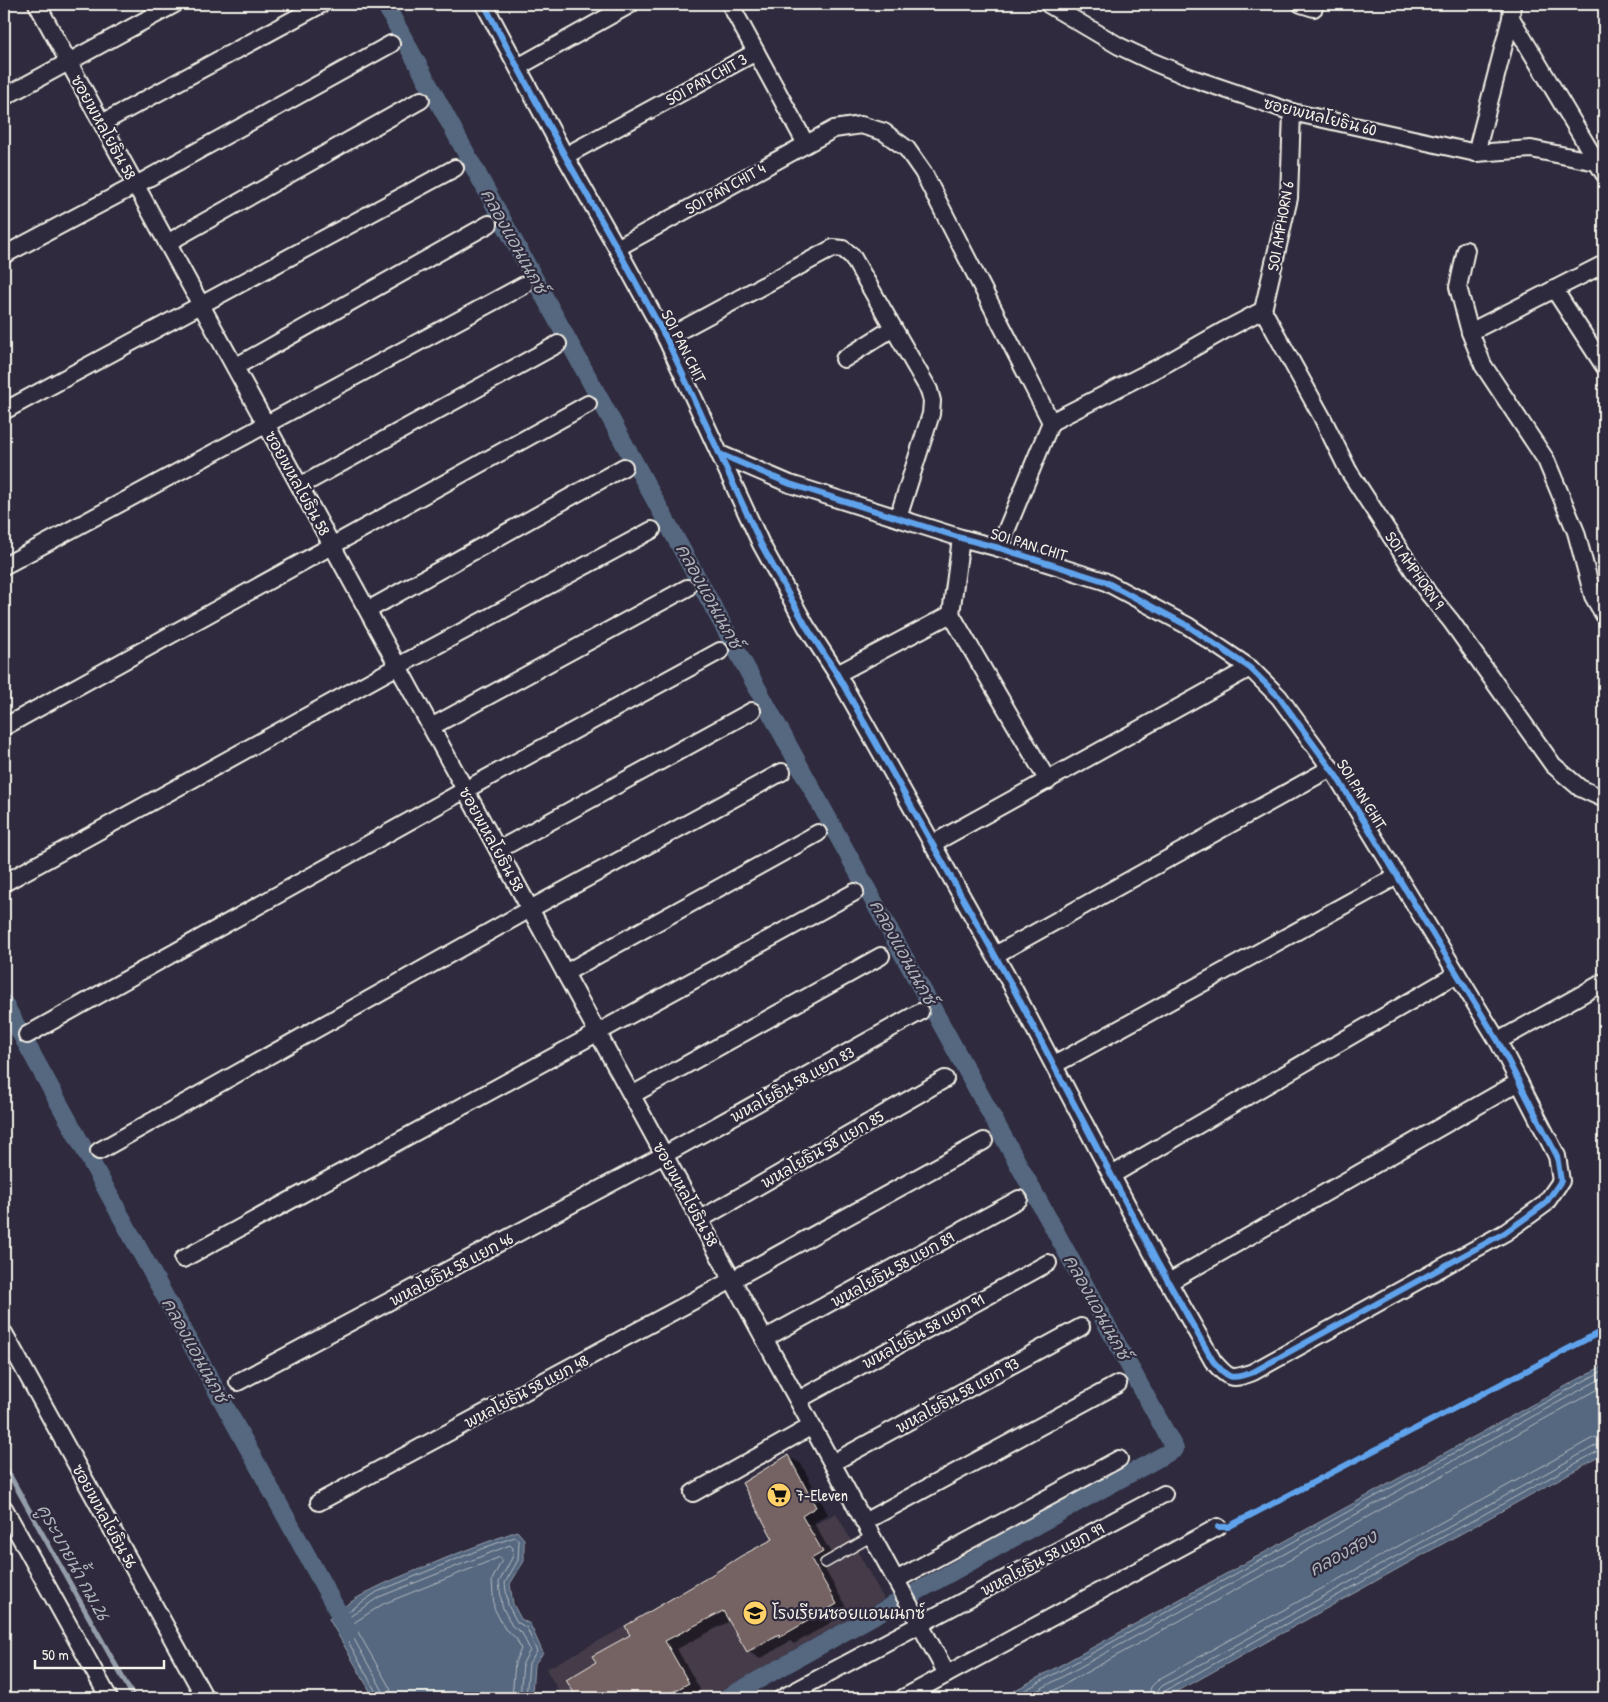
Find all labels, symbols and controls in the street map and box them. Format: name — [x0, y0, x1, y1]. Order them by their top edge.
street label: SOI PAN CHIT 3 — [661, 48, 751, 110]
street label: ซอยพหลโยธิน 58 — [66, 71, 142, 183]
street label: ซอยพหลโยธิน 60 — [1261, 91, 1379, 141]
street label: SOI PAN CHIT 4 — [681, 157, 769, 219]
street label: SOI AMPHORN 6 — [1261, 179, 1299, 273]
water label: คลองแอนเนกซ์ — [475, 184, 556, 301]
street label: SOI PAN CHIT — [656, 306, 712, 387]
street label: ซอยพหลโยธิน 58 — [260, 427, 336, 539]
street label: SOI PAN CHIT — [988, 522, 1070, 566]
street label: SOI AMPHORN 9 — [1380, 527, 1450, 613]
water label: คลองแอนเนกซ์ — [670, 539, 751, 656]
street label: SOI PAN CHIT — [1332, 755, 1392, 834]
street label: ซอยพหลโยธิน 58 — [454, 783, 530, 895]
water label: คลองแอนเนกซ์ — [864, 895, 945, 1012]
street label: พหลโยธิน 58 แยก 83 — [726, 1041, 858, 1127]
street label: พหลโยธิน 58 แยก 85 — [757, 1105, 888, 1193]
street label: ซอยพหลโยธิน 58 — [648, 1138, 724, 1250]
street label: พหลโยธิน 58 แยก 89 — [827, 1226, 958, 1312]
street label: พหลโยธิน 58 แยก 46 — [385, 1227, 517, 1311]
water label: คลองแอนเนกซ์ — [1058, 1250, 1139, 1367]
street label: พหลโยธิน 58 แยก 91 — [858, 1288, 988, 1374]
water label: คลองแอนเนกซ์ — [156, 1293, 237, 1410]
street label: พหลโยธิน 58 แยก 48 — [460, 1349, 592, 1433]
street label: พหลโยธิน 58 แยก 93 — [891, 1352, 1023, 1438]
street label: ซอยพหลโยธิน 56 — [67, 1460, 143, 1572]
supermarket icon: 7-Eleven — [766, 1482, 792, 1508]
place label: 7-Eleven — [796, 1484, 848, 1506]
water label: คูระบายน้ำ กม.26 — [30, 1497, 120, 1626]
street label: พหลโยธิน 58 แยก 99 — [977, 1517, 1108, 1601]
water label: คลองสอง — [1304, 1523, 1383, 1581]
school or university icon: โรงเรียนซอยแอนเนกซ์ — [742, 1600, 768, 1626]
place label: โรงเรียนซอยแอนเนกซ์ — [772, 1602, 925, 1624]
scale bar — [35, 1637, 164, 1669]
text: 50 m — [42, 1644, 69, 1665]

